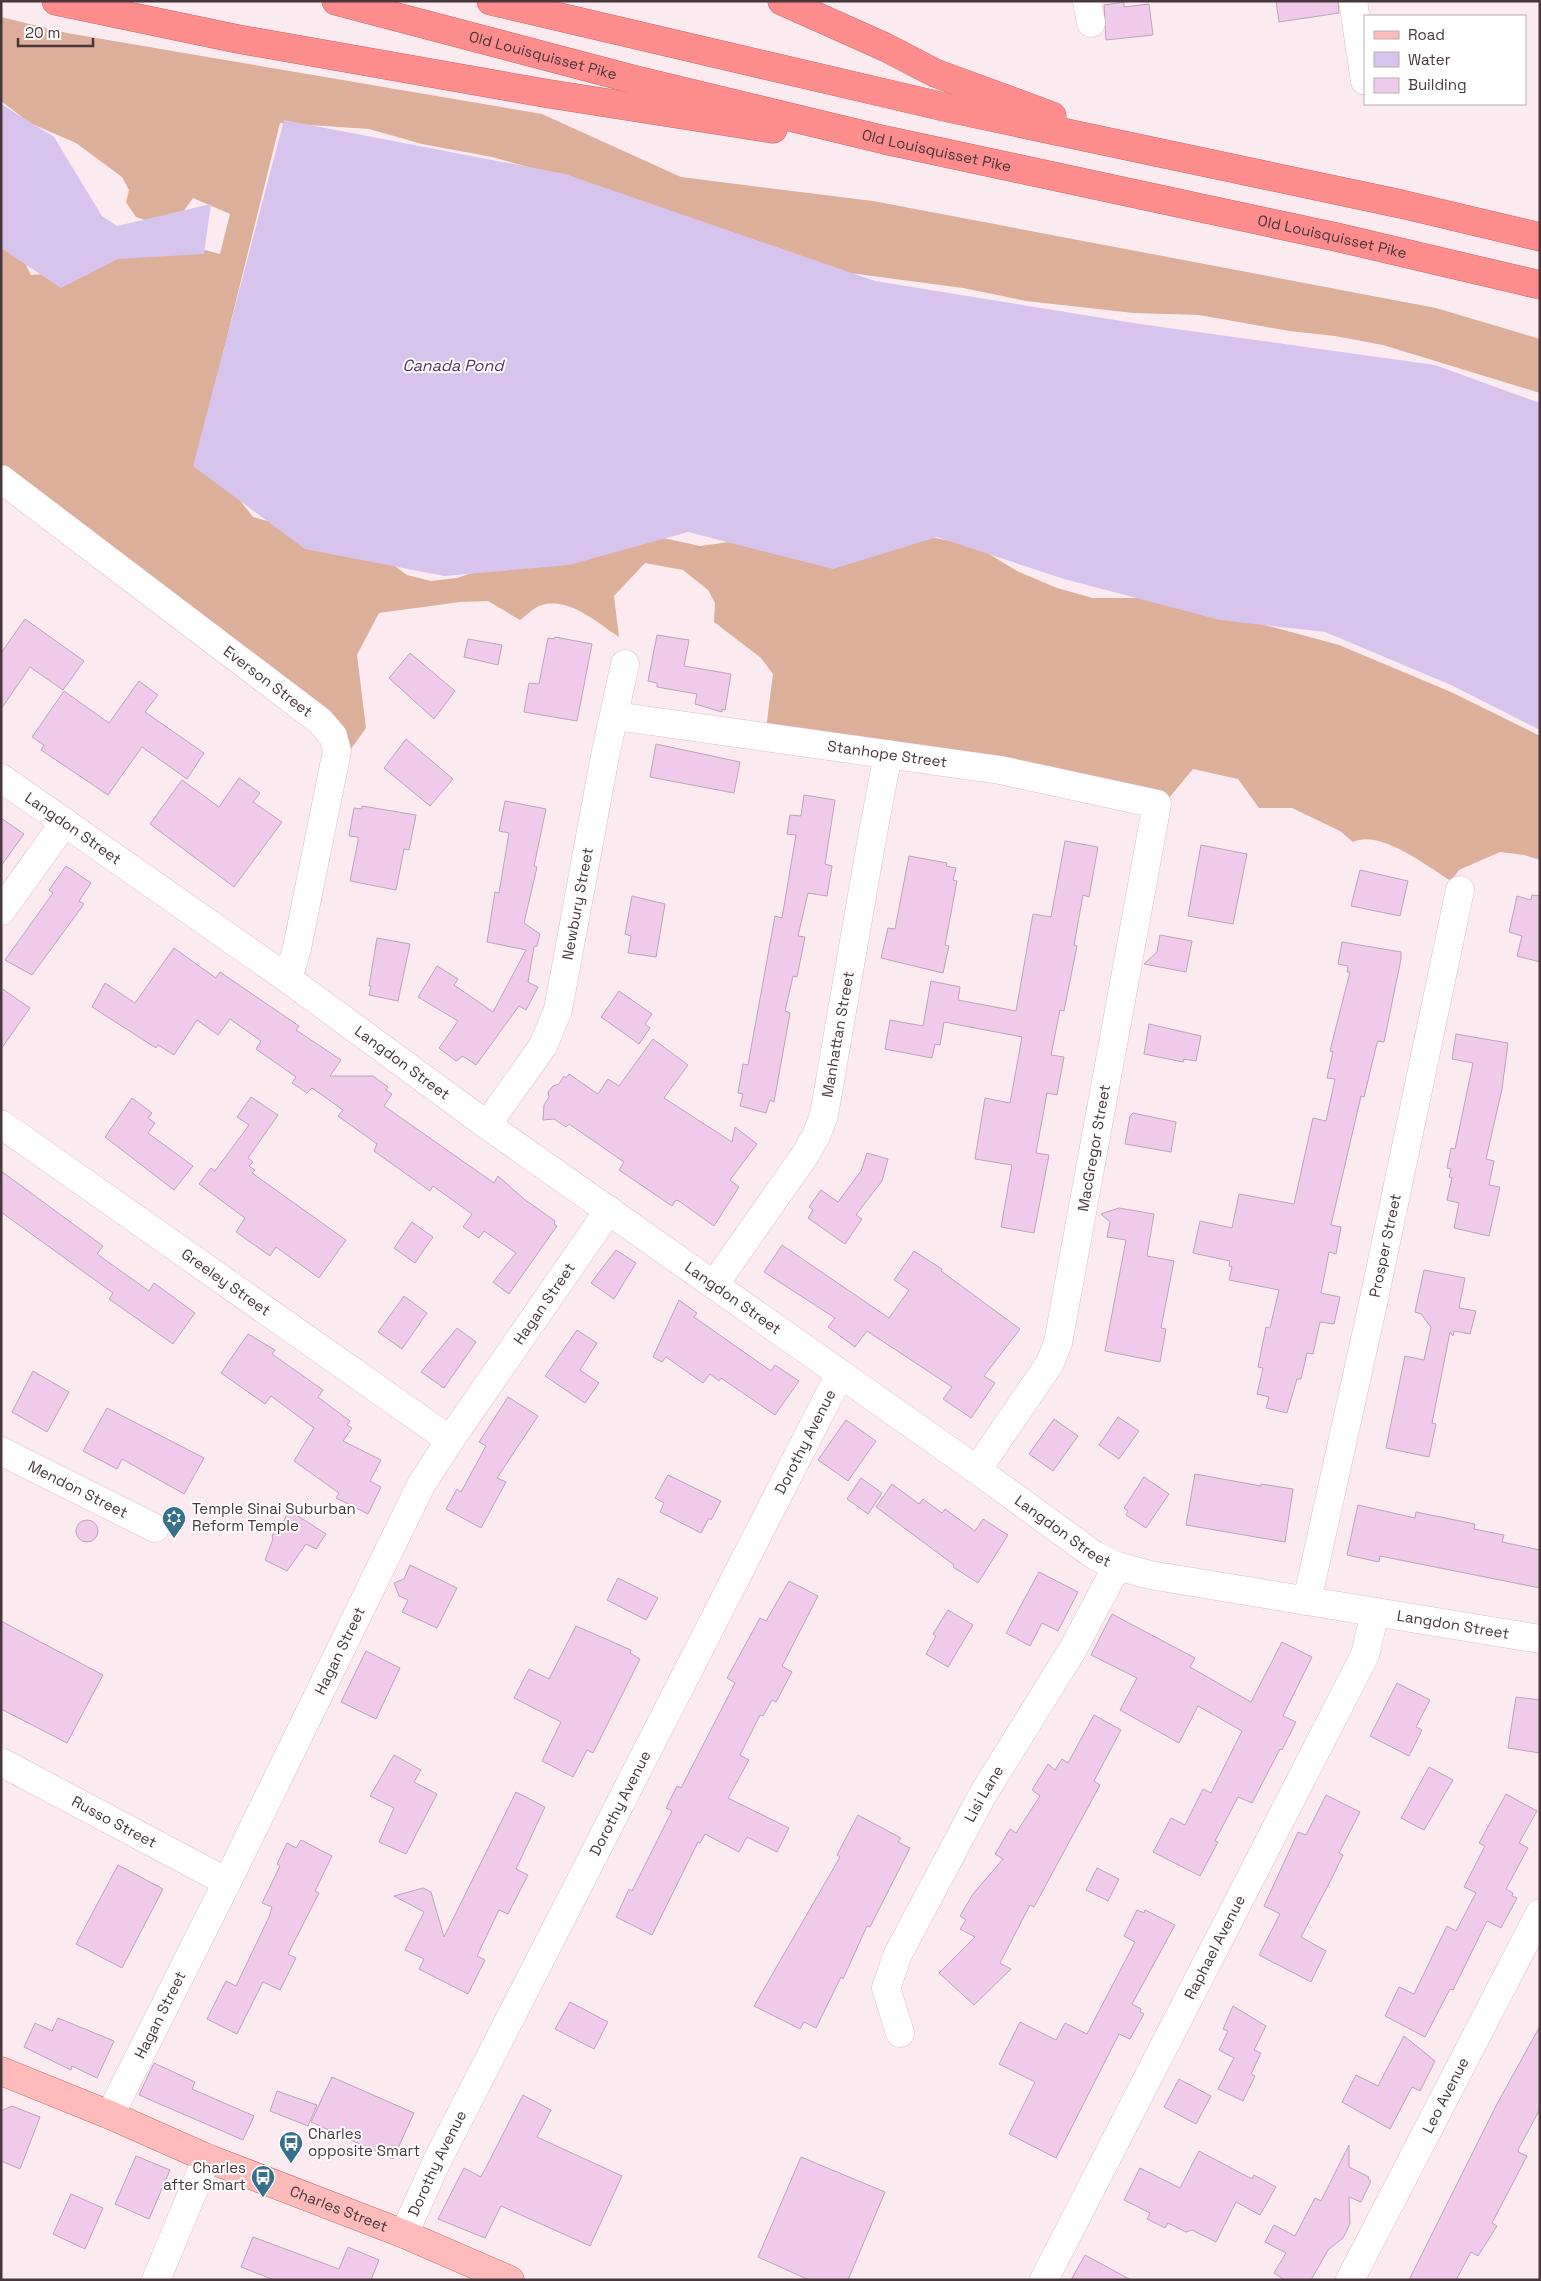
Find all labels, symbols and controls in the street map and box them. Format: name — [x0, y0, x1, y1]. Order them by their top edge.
scale bar — [18, 15, 92, 47]
legend — [1364, 15, 1526, 105]
text: 20 m — [25, 23, 60, 42]
text: Road — [1408, 25, 1445, 44]
street label: Old Louisquisset Pike — [467, 26, 619, 84]
text: Water — [1408, 50, 1451, 69]
text: Building — [1408, 75, 1467, 94]
street label: Old Louisquisset Pike — [860, 125, 1013, 176]
street label: Old Louisquisset Pike — [1256, 210, 1409, 262]
water label: Canada Pond — [402, 355, 505, 376]
street label: Everson Street — [220, 641, 317, 721]
street label: Stanhope Street — [826, 736, 949, 772]
street label: Langdon Street — [21, 788, 125, 868]
street label: Newbury Street — [557, 846, 597, 961]
street label: Manhattan Street — [817, 969, 858, 1099]
street label: Langdon Street — [351, 1021, 454, 1104]
street label: MacGregor Street — [1073, 1083, 1114, 1213]
street label: Prosper Street — [1365, 1192, 1405, 1299]
street label: Greeley Street — [178, 1244, 274, 1320]
street label: Langdon Street — [681, 1257, 785, 1338]
street label: Hagan Street — [509, 1259, 579, 1348]
street label: Dorothy Avenue — [770, 1386, 840, 1497]
street label: Mendon Street — [25, 1456, 131, 1522]
street label: Langdon Street — [1011, 1491, 1114, 1571]
place label: Temple Sinai Suburban Reform Temple — [192, 1499, 356, 1535]
synagogue icon: Temple Sinai Suburban Reform Temple — [161, 1505, 187, 1539]
street label: Hagan Street — [310, 1603, 369, 1698]
street label: Langdon Street — [1396, 1606, 1511, 1643]
street label: Dorothy Avenue — [585, 1747, 655, 1859]
street label: Lisi Lane — [960, 1762, 1007, 1825]
street label: Russo Street — [69, 1791, 160, 1852]
street label: Raphael Avenue — [1180, 1892, 1249, 2002]
street label: Hagan Street — [130, 1968, 190, 2062]
street label: Leo Avenue — [1418, 2054, 1473, 2136]
street label: Dorothy Avenue — [403, 2107, 470, 2219]
place label: Charles opposite Smart — [308, 2124, 420, 2160]
bus stop icon: Charles opposite Smart — [278, 2130, 304, 2164]
place label: Charles after Smart — [163, 2158, 246, 2194]
bus stop icon: Charles after Smart — [250, 2164, 276, 2198]
street label: Charles Street — [287, 2181, 391, 2236]

